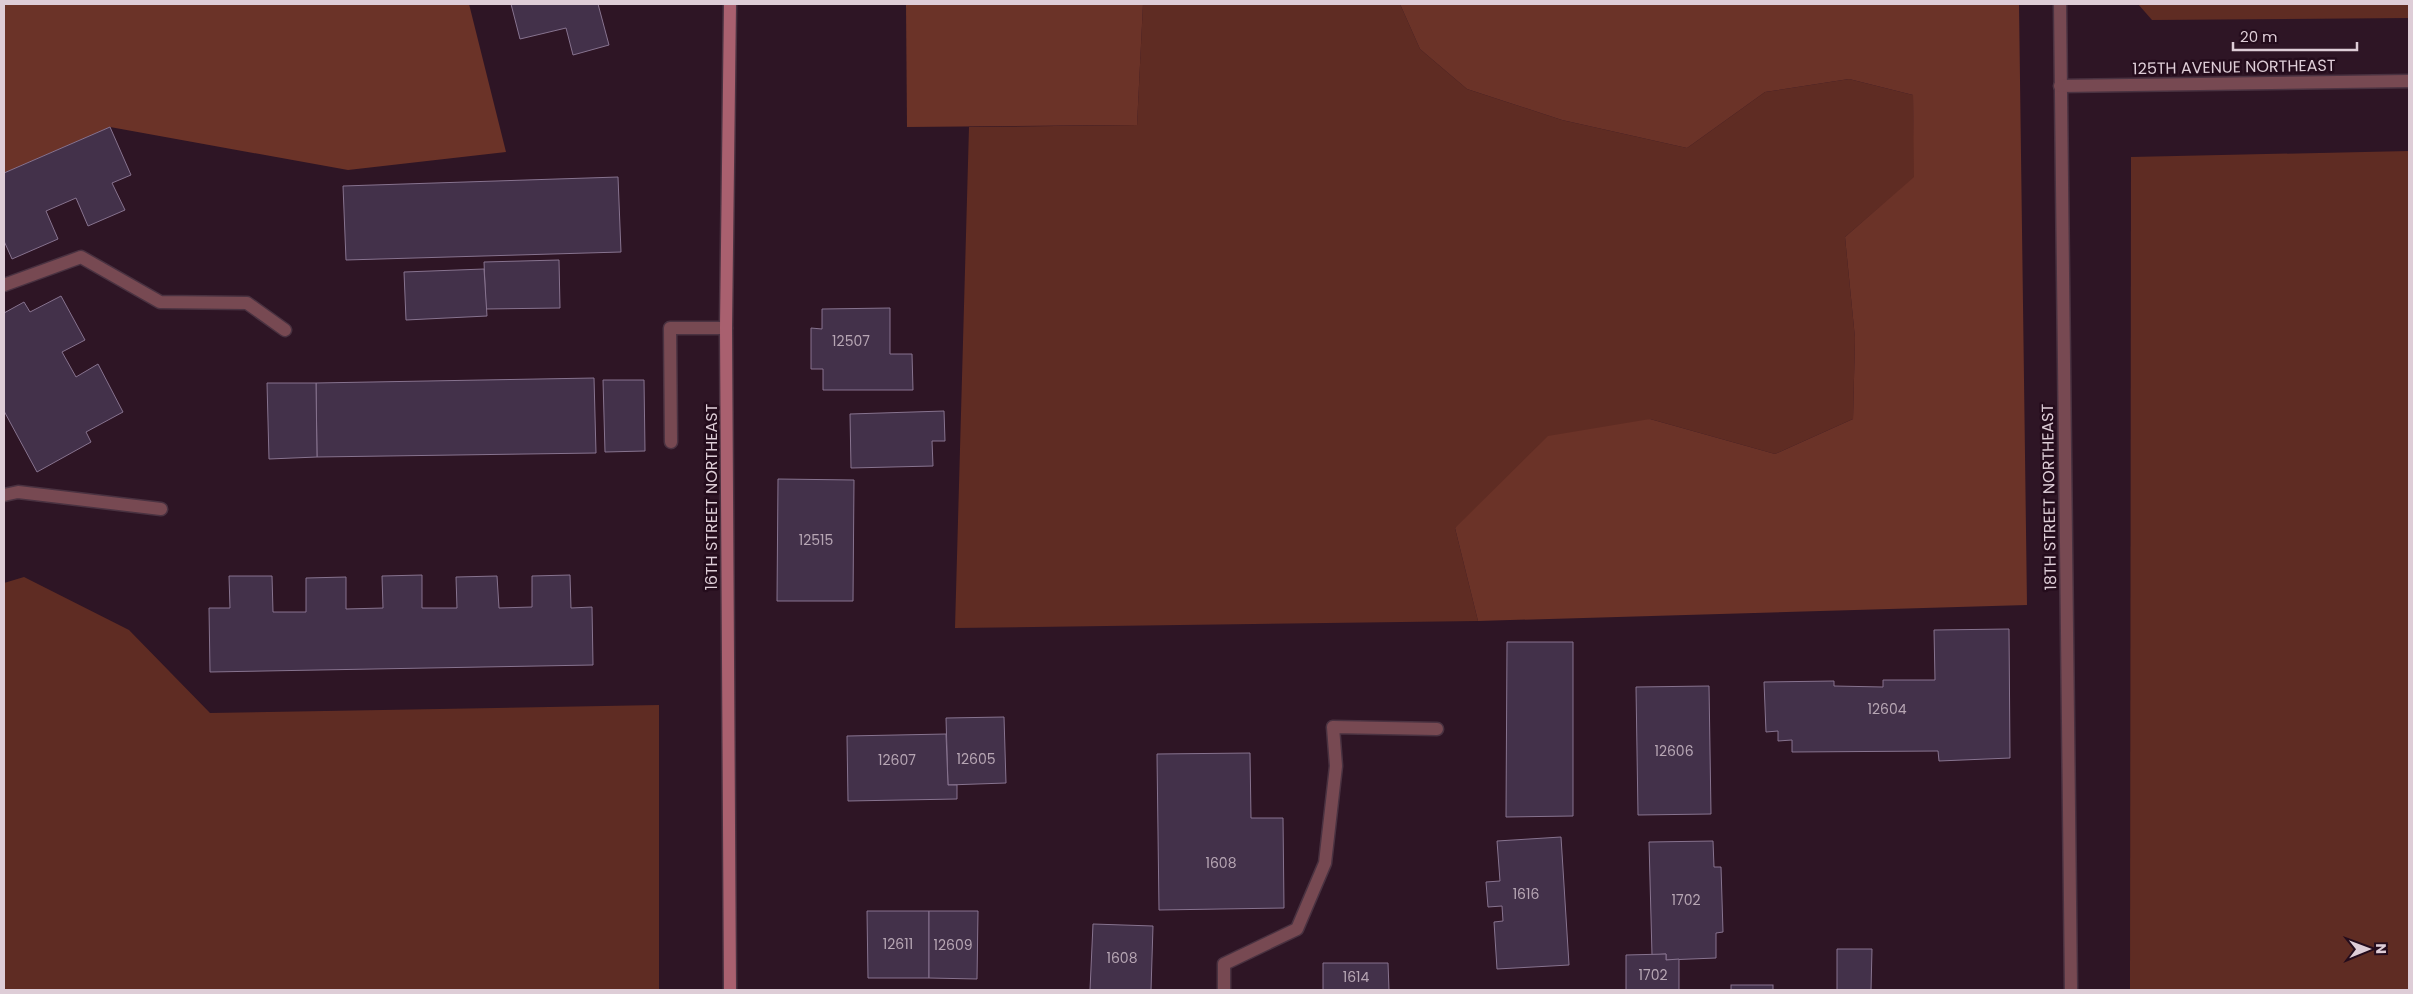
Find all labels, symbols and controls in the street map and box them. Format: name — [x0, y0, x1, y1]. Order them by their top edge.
scale bar — [2233, 20, 2357, 52]
text: 20 m — [2240, 26, 2278, 47]
street label: 125TH AVENUE NORTHEAST — [2132, 54, 2336, 80]
house number: 12507 — [832, 331, 870, 351]
street label: 16TH STREET NORTHEAST — [700, 403, 723, 590]
street label: 18TH STREET NORTHEAST — [2036, 403, 2062, 591]
house number: 12515 — [799, 530, 833, 550]
house number: 12604 — [1867, 699, 1907, 719]
house number: 12606 — [1654, 741, 1694, 761]
house number: 12605 — [956, 749, 996, 769]
house number: 12607 — [878, 750, 916, 770]
house number: 1608 — [1206, 853, 1237, 873]
house number: 1616 — [1513, 884, 1539, 904]
house number: 1702 — [1672, 890, 1700, 910]
north arrow — [2343, 924, 2393, 974]
house number: 12611 — [883, 934, 913, 954]
house number: 12609 — [933, 935, 973, 955]
text: N — [2371, 943, 2391, 954]
house number: 1608 — [1107, 948, 1138, 968]
house number: 1702 — [1639, 965, 1667, 985]
house number: 1614 — [1343, 967, 1370, 987]

